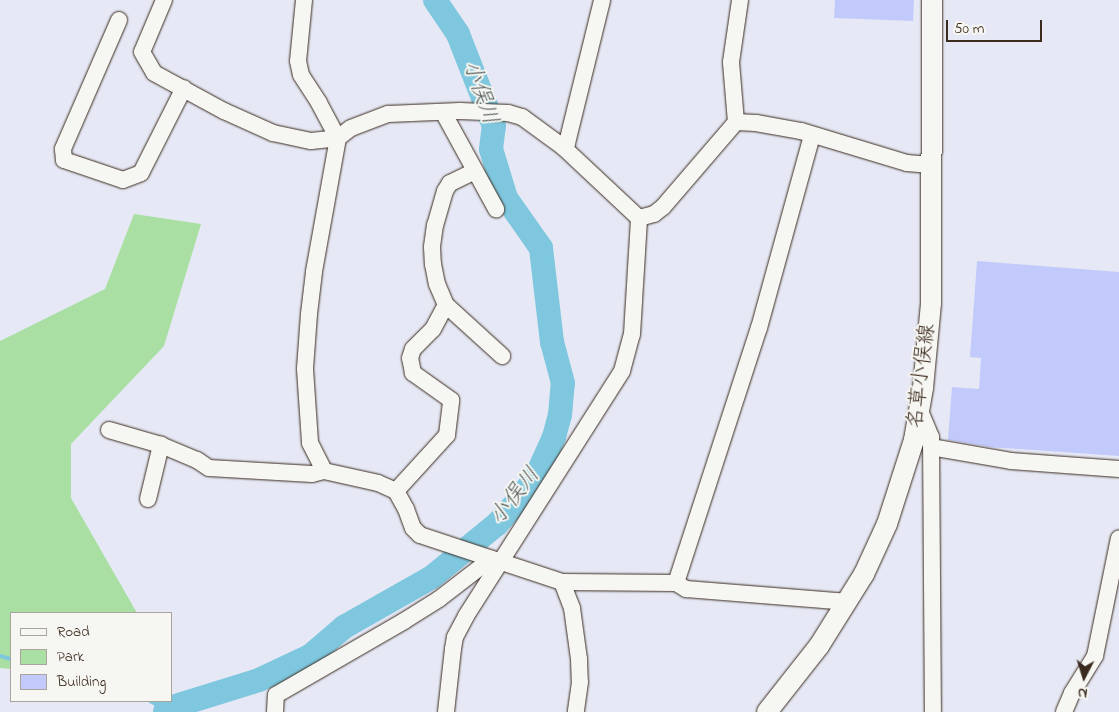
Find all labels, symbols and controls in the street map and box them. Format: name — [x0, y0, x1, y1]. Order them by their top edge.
scale bar — [949, 10, 1045, 42]
text: 50 m — [954, 18, 984, 40]
water label: 小俣川 — [456, 58, 502, 128]
street label: 名草小俣線 — [903, 322, 941, 430]
water label: 小俣川 — [485, 463, 547, 531]
legend — [10, 612, 172, 702]
text: Road — [57, 621, 90, 643]
text: Park — [57, 646, 84, 668]
north arrow — [1059, 652, 1109, 702]
text: Building — [57, 671, 106, 693]
text: N — [1077, 682, 1088, 703]

